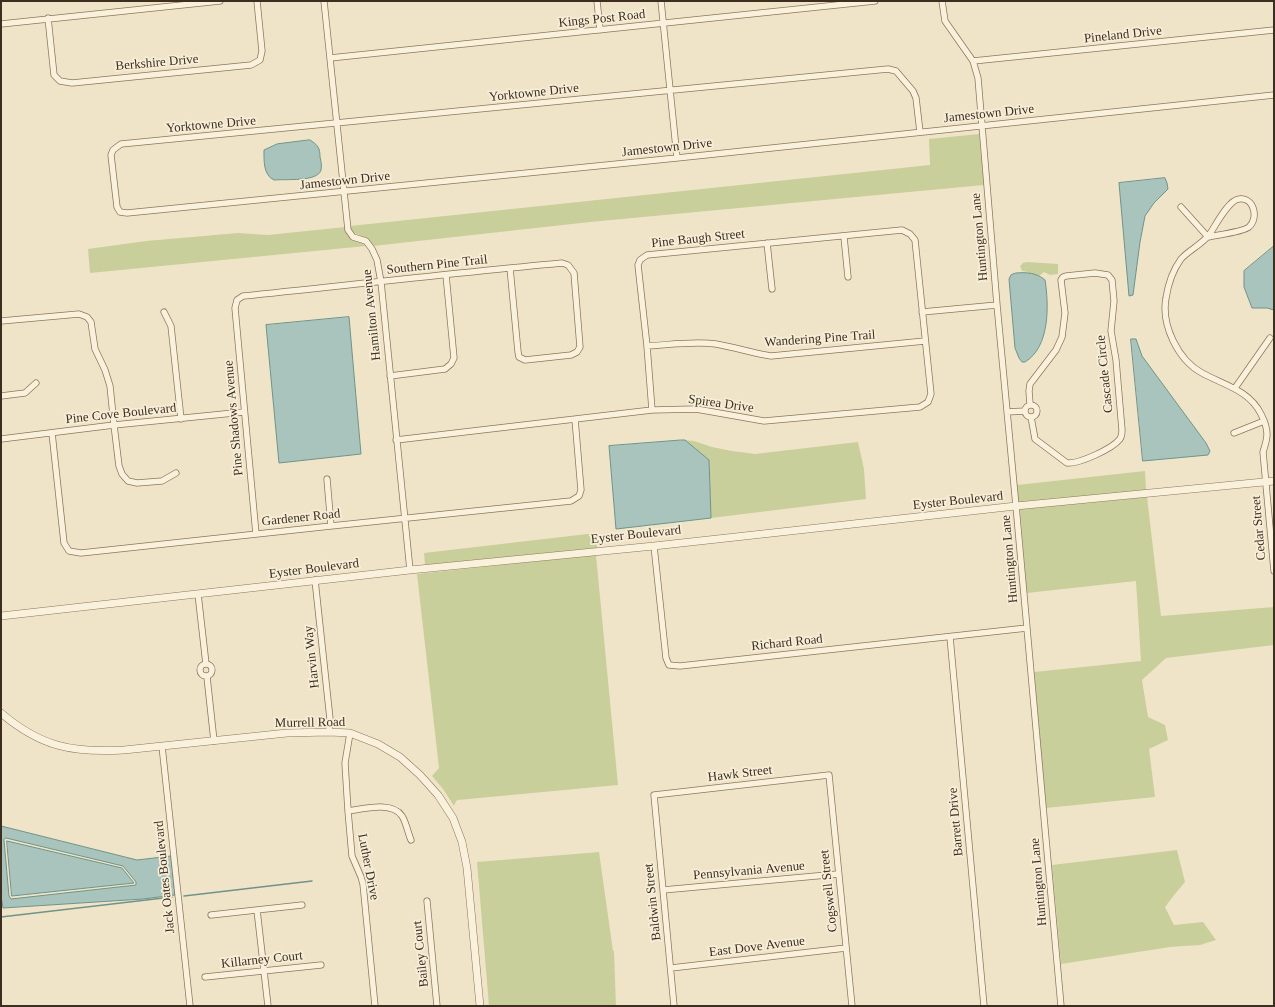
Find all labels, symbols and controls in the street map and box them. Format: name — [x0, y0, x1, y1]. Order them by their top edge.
street label: Kings Post Road — [558, 7, 646, 31]
street label: Pineland Drive — [1083, 23, 1163, 47]
street label: Berkshire Drive — [115, 52, 199, 74]
street label: Yorktowne Drive — [488, 81, 580, 105]
street label: Jamestown Drive — [943, 102, 1035, 126]
street label: Yorktowne Drive — [165, 113, 257, 137]
street label: Jamestown Drive — [621, 136, 713, 160]
street label: Jamestown Drive — [299, 169, 391, 193]
street label: Huntington Lane — [968, 192, 992, 282]
street label: Pine Baugh Street — [651, 226, 745, 252]
street label: Southern Pine Trail — [386, 252, 488, 278]
street label: Hamilton Avenue — [359, 269, 385, 361]
street label: Wandering Pine Trail — [764, 327, 876, 351]
street label: Cascade Circle — [1093, 334, 1117, 414]
street label: Pine Shadows Avenue — [221, 360, 247, 476]
street label: Spirea Drive — [687, 392, 755, 416]
street label: Pine Cove Boulevard — [65, 400, 177, 428]
street label: Eyster Boulevard — [912, 489, 1004, 513]
street label: Cedar Street — [1248, 495, 1270, 561]
street label: Gardener Road — [261, 506, 341, 530]
street label: Huntington Lane — [998, 514, 1022, 604]
street label: Eyster Boulevard — [590, 523, 682, 547]
street label: Eyster Boulevard — [268, 556, 360, 582]
street label: Harvin Way — [301, 625, 323, 689]
street label: Richard Road — [750, 631, 824, 655]
street label: Murrell Road — [275, 715, 345, 731]
street label: Hawk Street — [707, 762, 773, 786]
street label: Barrett Drive — [945, 787, 967, 857]
street label: Jack Oates Boulevard — [151, 820, 179, 934]
street label: Luther Drive — [354, 832, 382, 902]
street label: Huntington Lane — [1027, 837, 1051, 927]
street label: Cogswell Street — [817, 849, 841, 933]
street label: Pennsylvania Avenue — [693, 858, 805, 884]
street label: Baldwin Street — [641, 863, 665, 941]
street label: Bailey Court — [410, 920, 432, 988]
street label: East Dove Avenue — [708, 933, 806, 961]
street label: Killarney Court — [220, 948, 304, 972]

